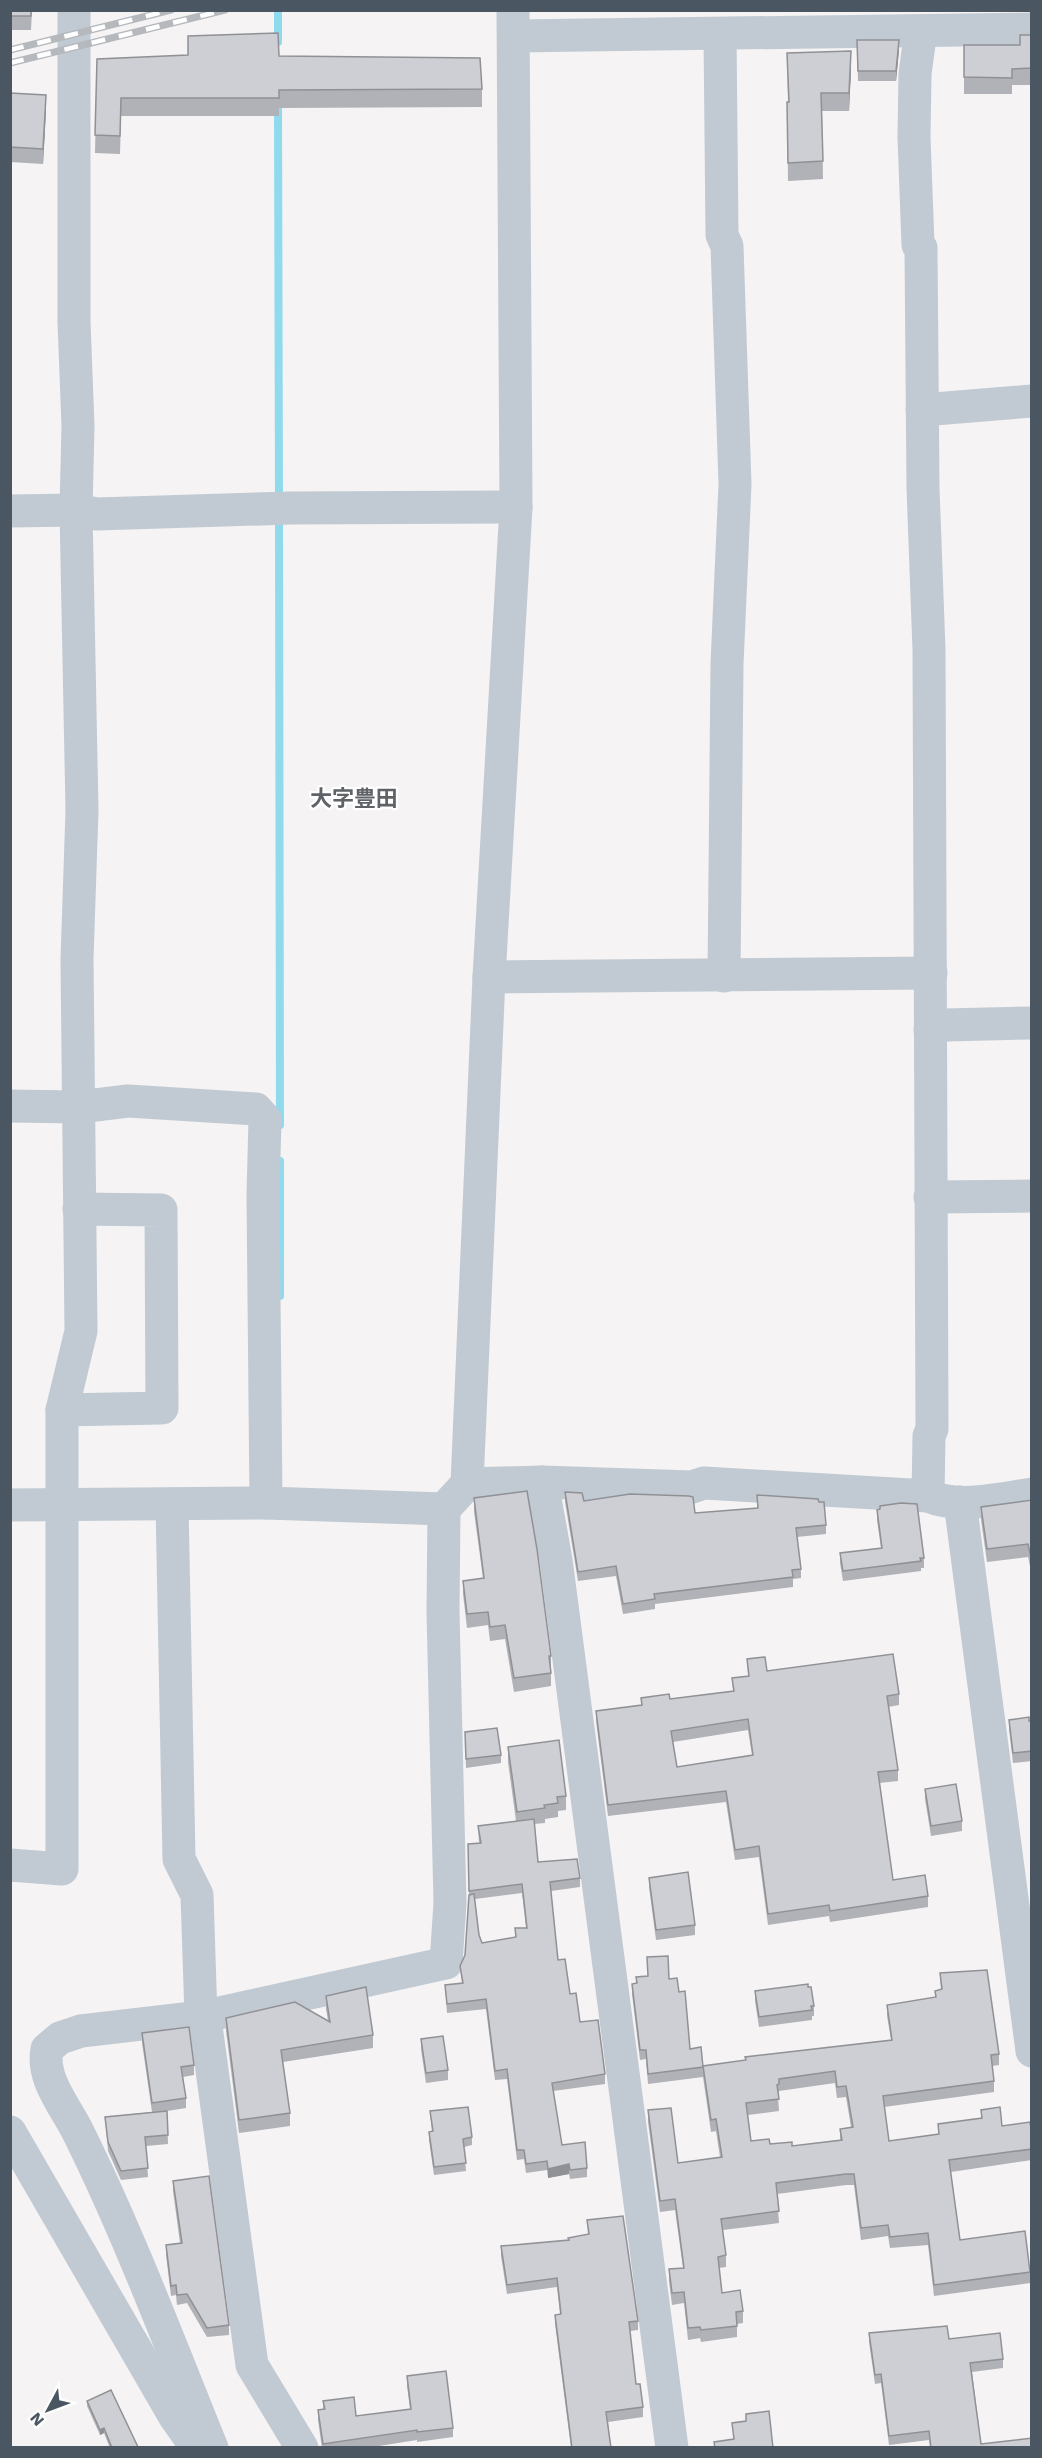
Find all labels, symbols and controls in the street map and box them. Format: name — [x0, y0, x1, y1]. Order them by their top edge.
district label: 大字豊田 — [310, 786, 398, 811]
north arrow — [18, 2380, 78, 2440]
text: N — [26, 2409, 48, 2430]

